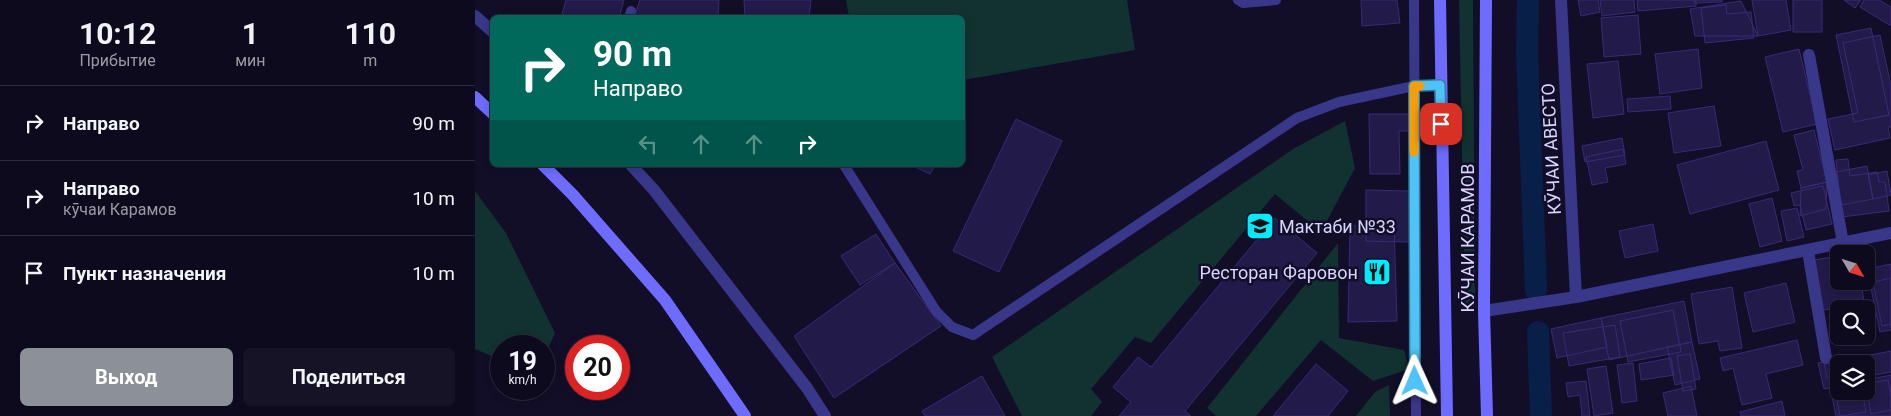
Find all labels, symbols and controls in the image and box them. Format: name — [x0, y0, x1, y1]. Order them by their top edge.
text: 10:12 — [79, 16, 156, 51]
text: 1 — [242, 16, 259, 51]
text: 110 — [344, 16, 396, 51]
text: 90 m — [593, 34, 672, 75]
icon: right — [510, 35, 575, 100]
text: Прибытие — [79, 51, 156, 70]
text: мин — [235, 51, 265, 70]
text: m — [363, 51, 377, 70]
text: Направо — [593, 76, 683, 101]
street label: КӮЧАИ АВЕСТО — [1537, 83, 1565, 215]
pin — [1420, 103, 1462, 145]
icon: right — [20, 109, 48, 137]
icon: arrive — [1427, 110, 1455, 138]
text: Направо — [63, 112, 140, 135]
text: 90 m — [412, 112, 455, 135]
icon: left — [634, 130, 662, 158]
icon: ahead — [687, 130, 715, 158]
icon: ahead — [740, 130, 768, 158]
icon: right — [793, 130, 821, 158]
street label: КӮЧАИ КАРАМОВ — [1457, 164, 1478, 312]
text: Направо — [63, 177, 140, 200]
icon: right — [20, 184, 48, 212]
text: 10 m — [412, 187, 455, 210]
text: кӯчаи Карамов — [63, 200, 177, 219]
school or university icon: Мактаби №33 — [1245, 211, 1275, 241]
place label: Мактаби №33 — [1279, 216, 1396, 237]
north arrow — [1830, 245, 1875, 290]
map controls — [1830, 245, 1875, 400]
restaurant icon: Ресторан Фаровон — [1362, 257, 1392, 287]
icon: arrive — [20, 259, 48, 287]
text: Пункт назначения — [63, 262, 226, 285]
text: 10 m — [412, 262, 455, 285]
place label: Ресторан Фаровон — [1199, 262, 1358, 283]
button: search — [1830, 300, 1875, 345]
speed limit sign: 20 — [565, 335, 630, 400]
text: 19 — [508, 347, 537, 376]
button: Выход — [20, 348, 233, 406]
button: Поделиться — [243, 348, 455, 406]
position arrow — [1388, 354, 1440, 406]
button: layers — [1830, 355, 1875, 400]
text: km/h — [508, 373, 537, 387]

